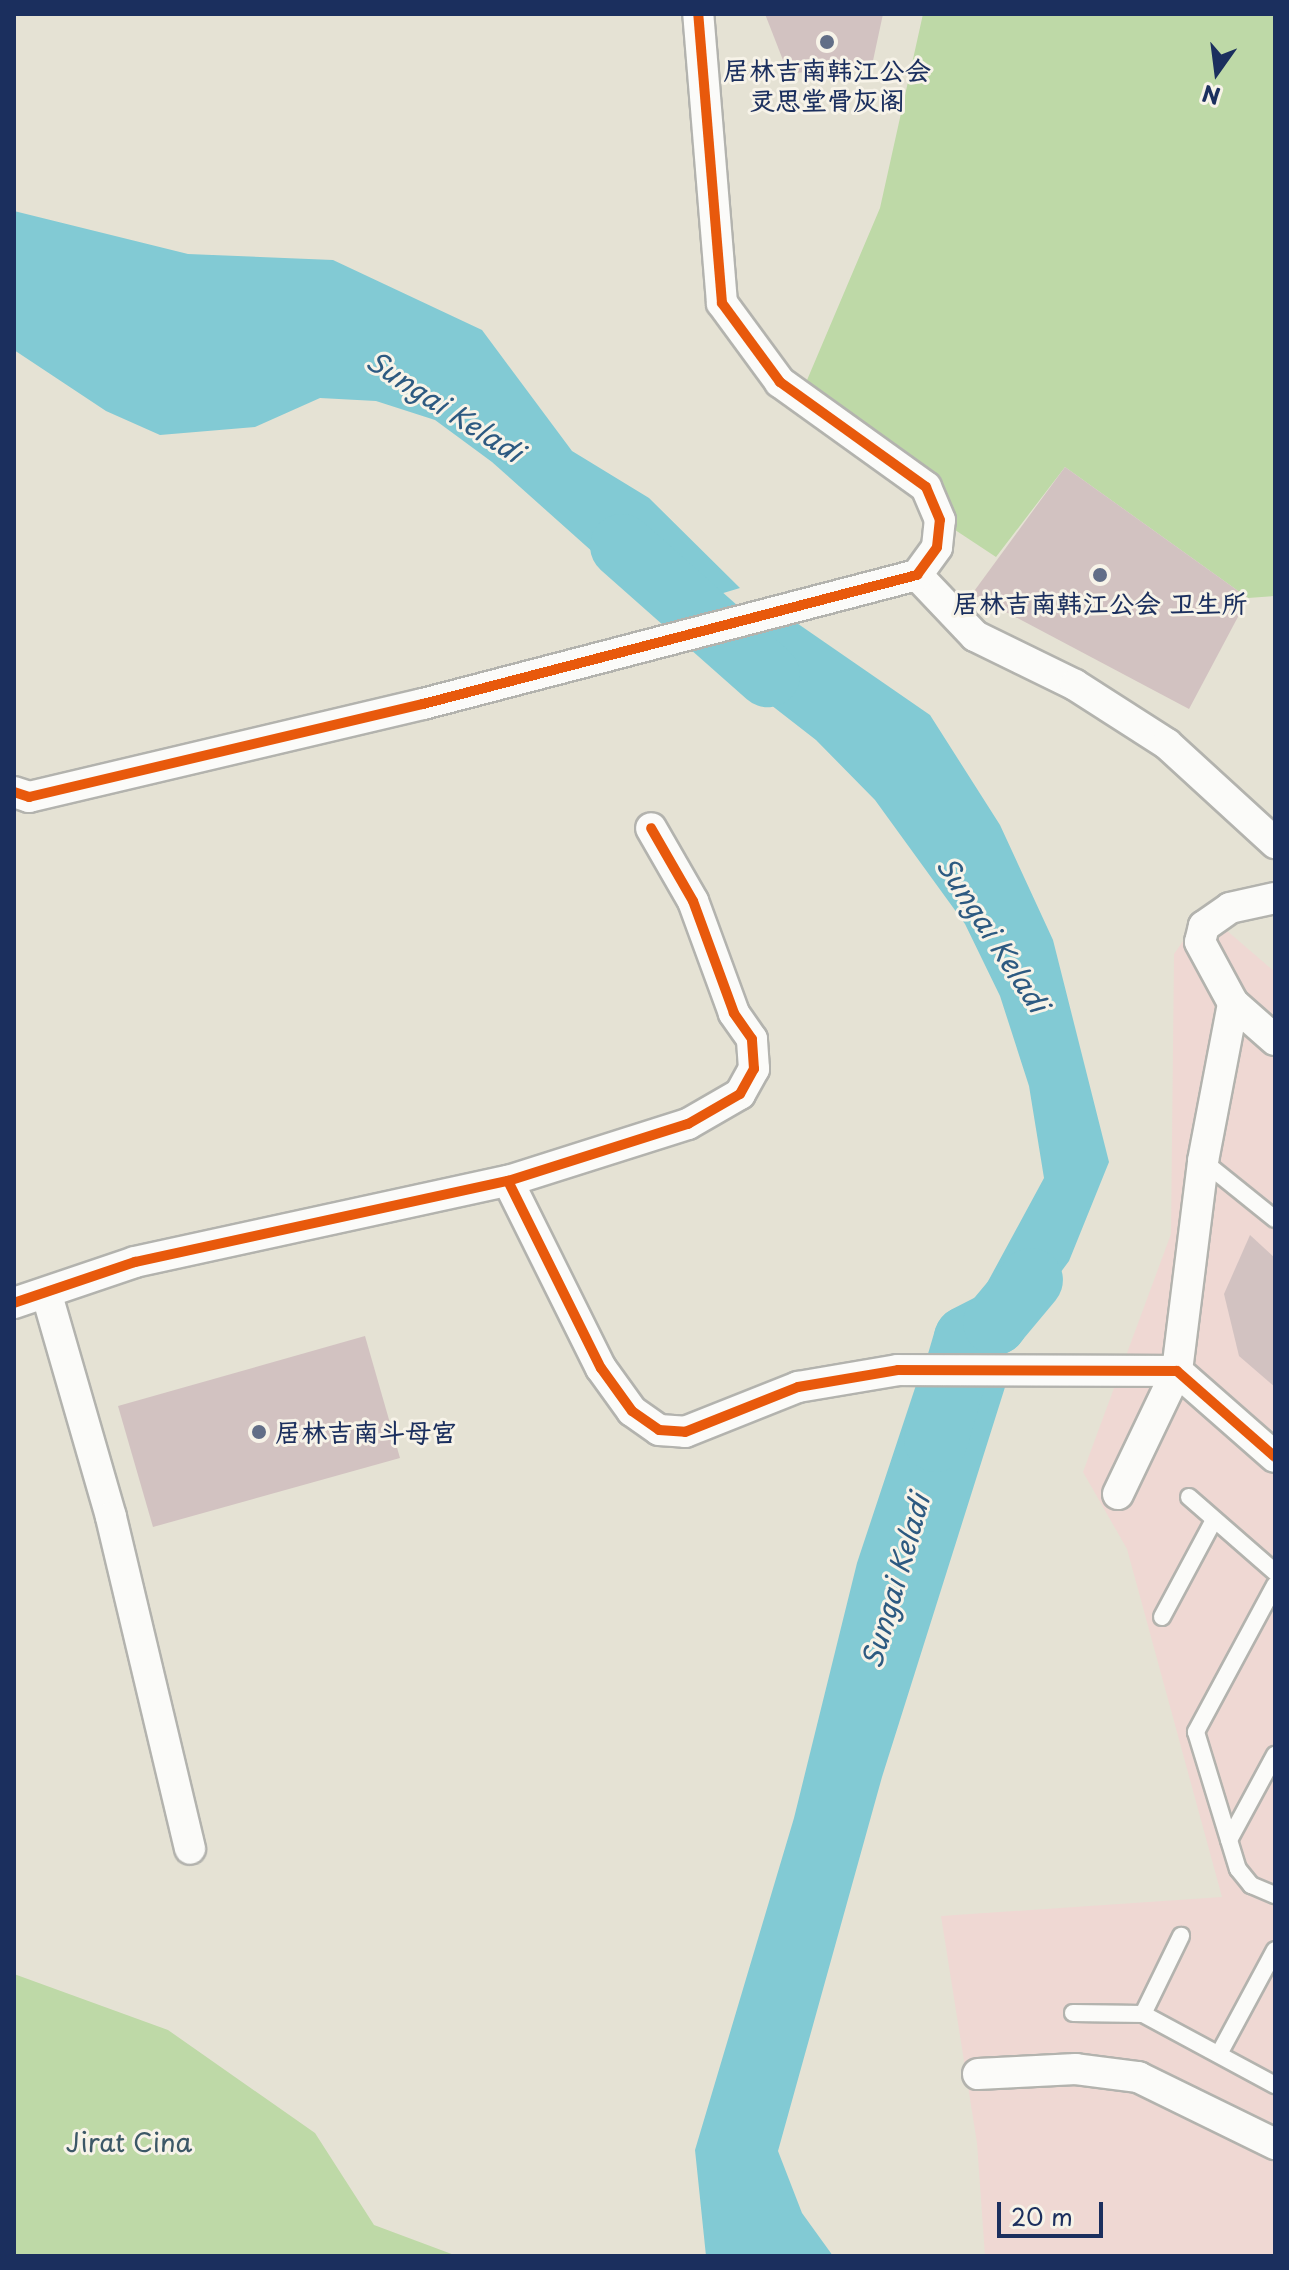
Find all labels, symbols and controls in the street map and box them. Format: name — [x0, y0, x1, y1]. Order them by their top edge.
north arrow — [1177, 32, 1257, 112]
marker: 居林吉南韩江公会 灵思堂骨灰阁 — [818, 33, 836, 51]
place label: 居林吉南韩江公会 灵思堂骨灰阁 — [723, 54, 931, 116]
text: N — [1199, 78, 1224, 114]
water label: Sungai Keladi — [359, 342, 531, 470]
marker: 居林吉南韩江公会 卫生所 — [1091, 566, 1109, 584]
place label: 居林吉南韩江公会 卫生所 — [953, 587, 1247, 619]
water label: Sungai Keladi — [929, 848, 1057, 1020]
place label: 居林吉南斗母宫 — [275, 1416, 457, 1448]
marker: 居林吉南斗母宫 — [250, 1423, 268, 1441]
water label: Sungai Keladi — [854, 1489, 936, 1673]
park label: Jirat Cina — [65, 2126, 193, 2158]
scale bar — [1001, 2186, 1107, 2236]
text: 20 m — [1011, 2198, 1073, 2234]

